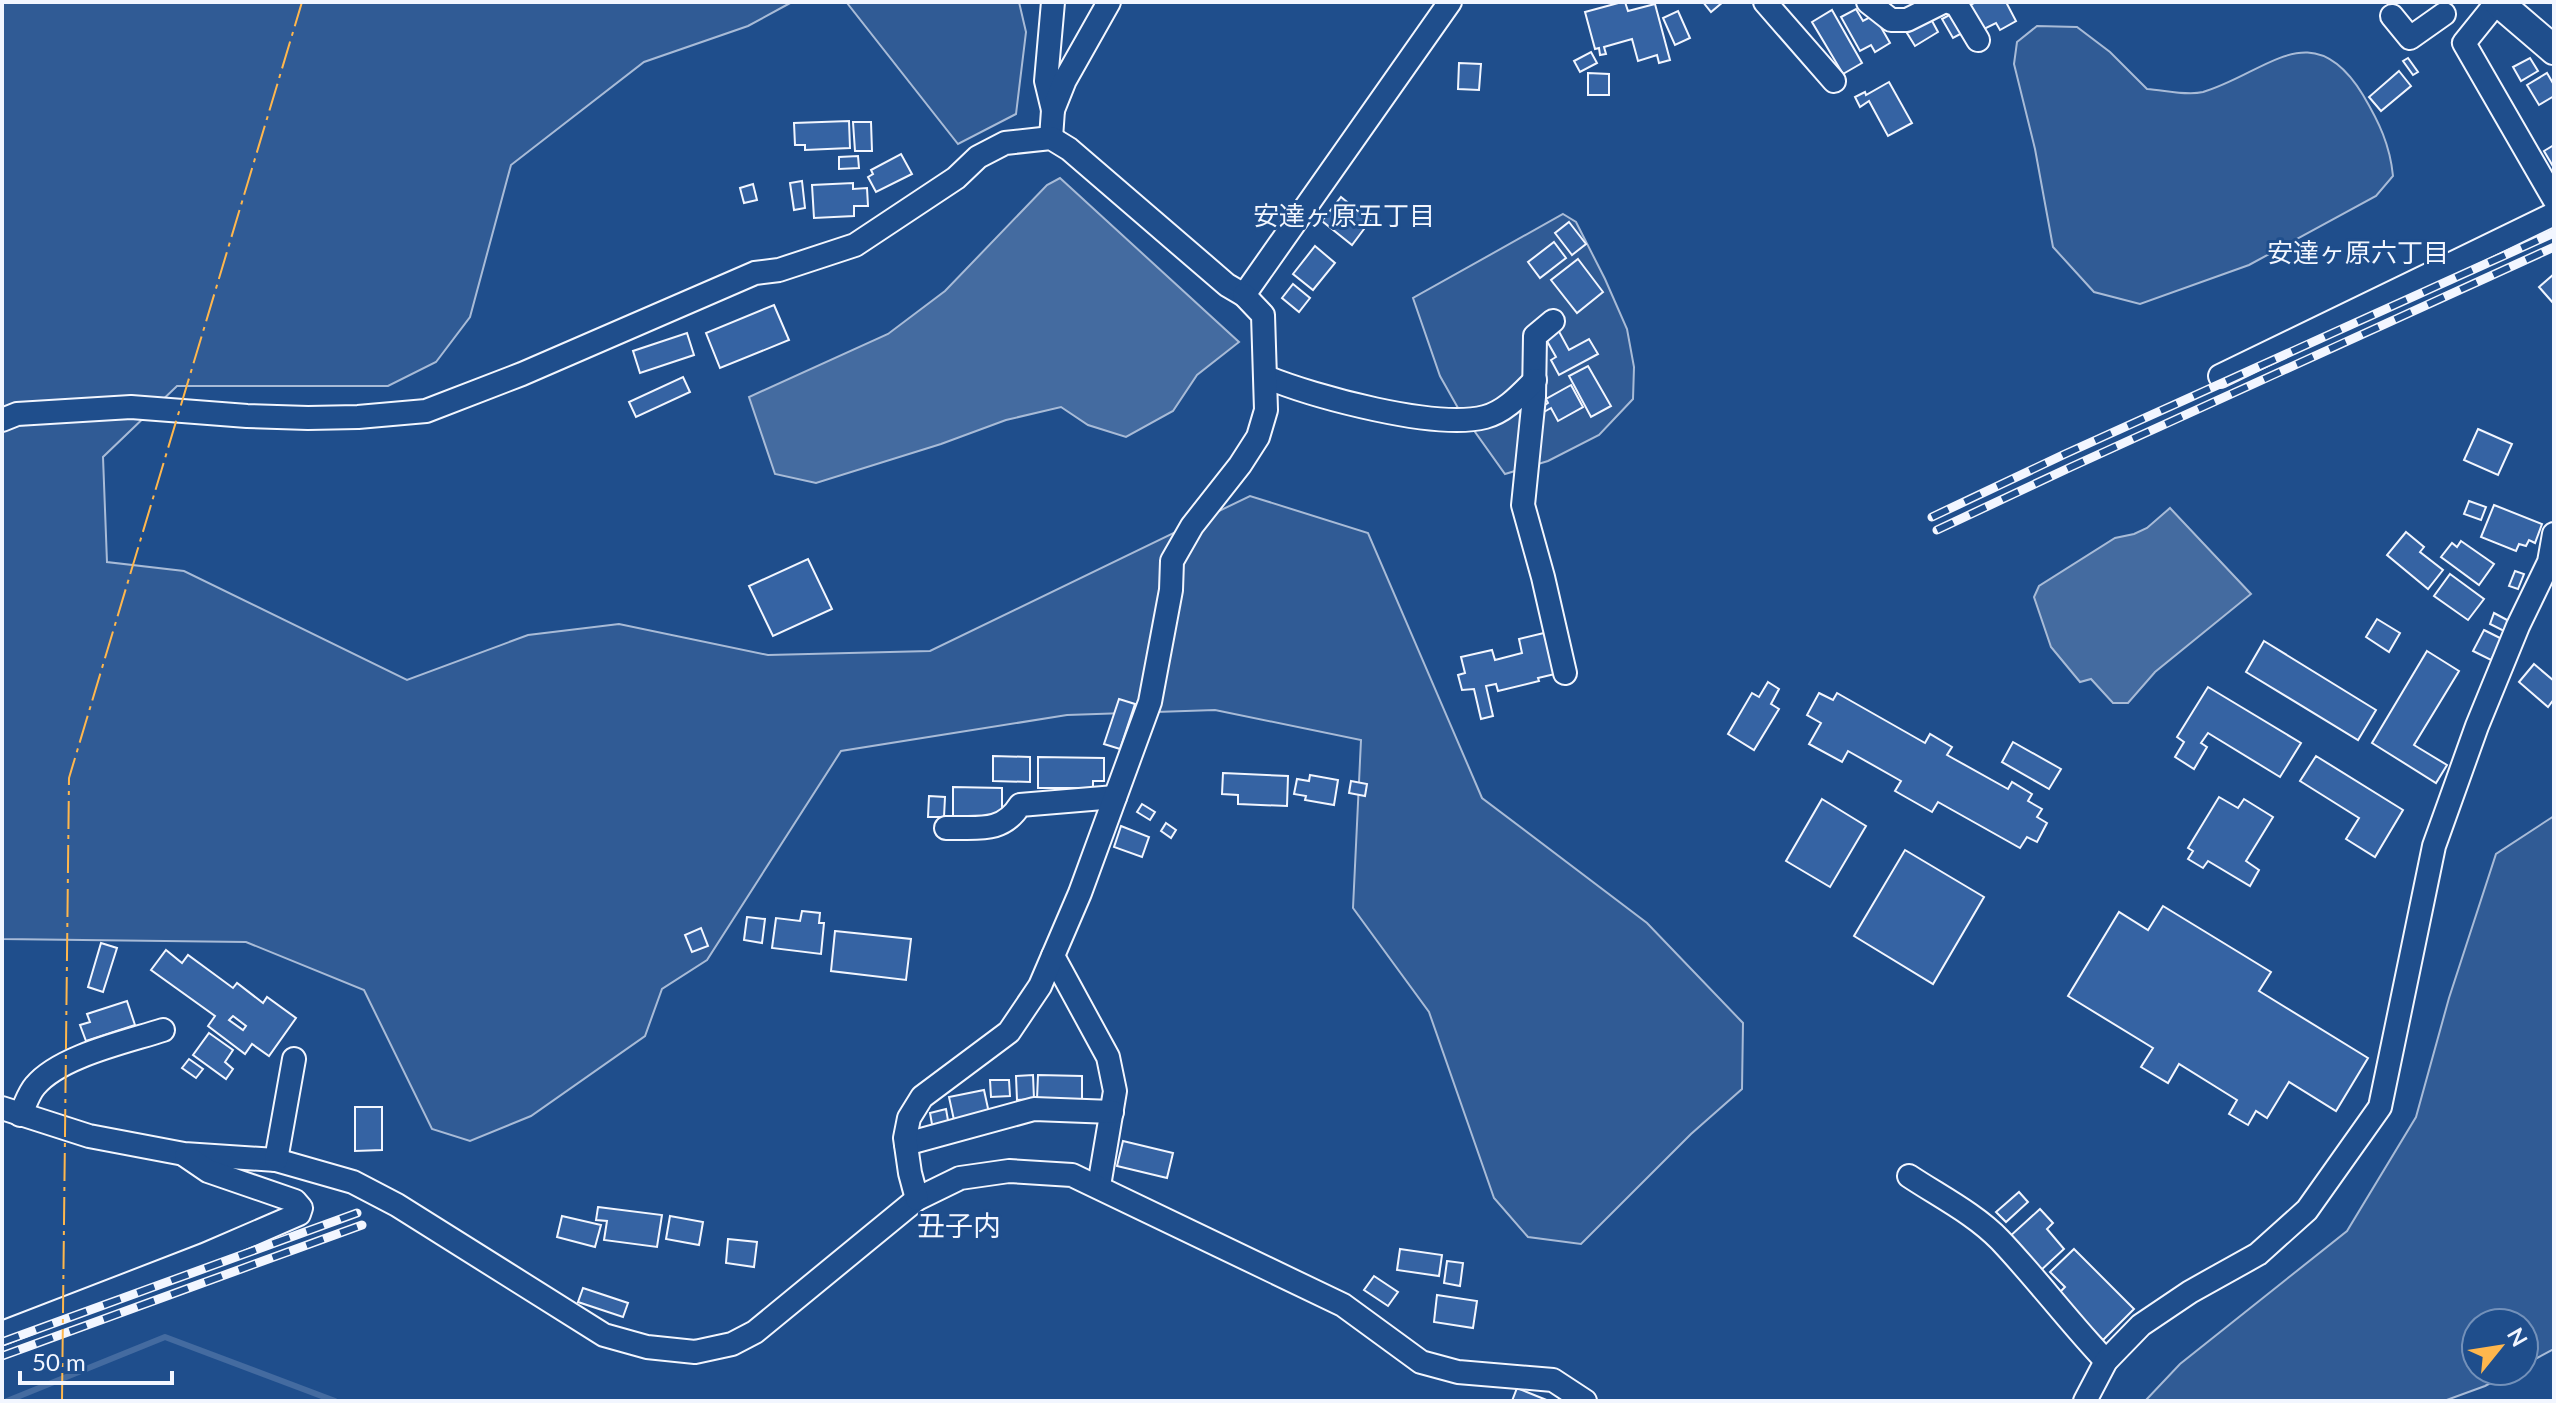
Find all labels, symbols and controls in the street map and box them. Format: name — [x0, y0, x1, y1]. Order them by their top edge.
district label: 安達ヶ原五丁目 — [1253, 199, 1435, 231]
district label: 安達ヶ原六丁目 — [2267, 236, 2449, 268]
district label: 丑子内 — [917, 1208, 1001, 1242]
north arrow — [2460, 1307, 2540, 1387]
text: N — [2502, 1323, 2534, 1351]
scale bar — [20, 1335, 172, 1385]
text: 50 m — [32, 1347, 86, 1376]

